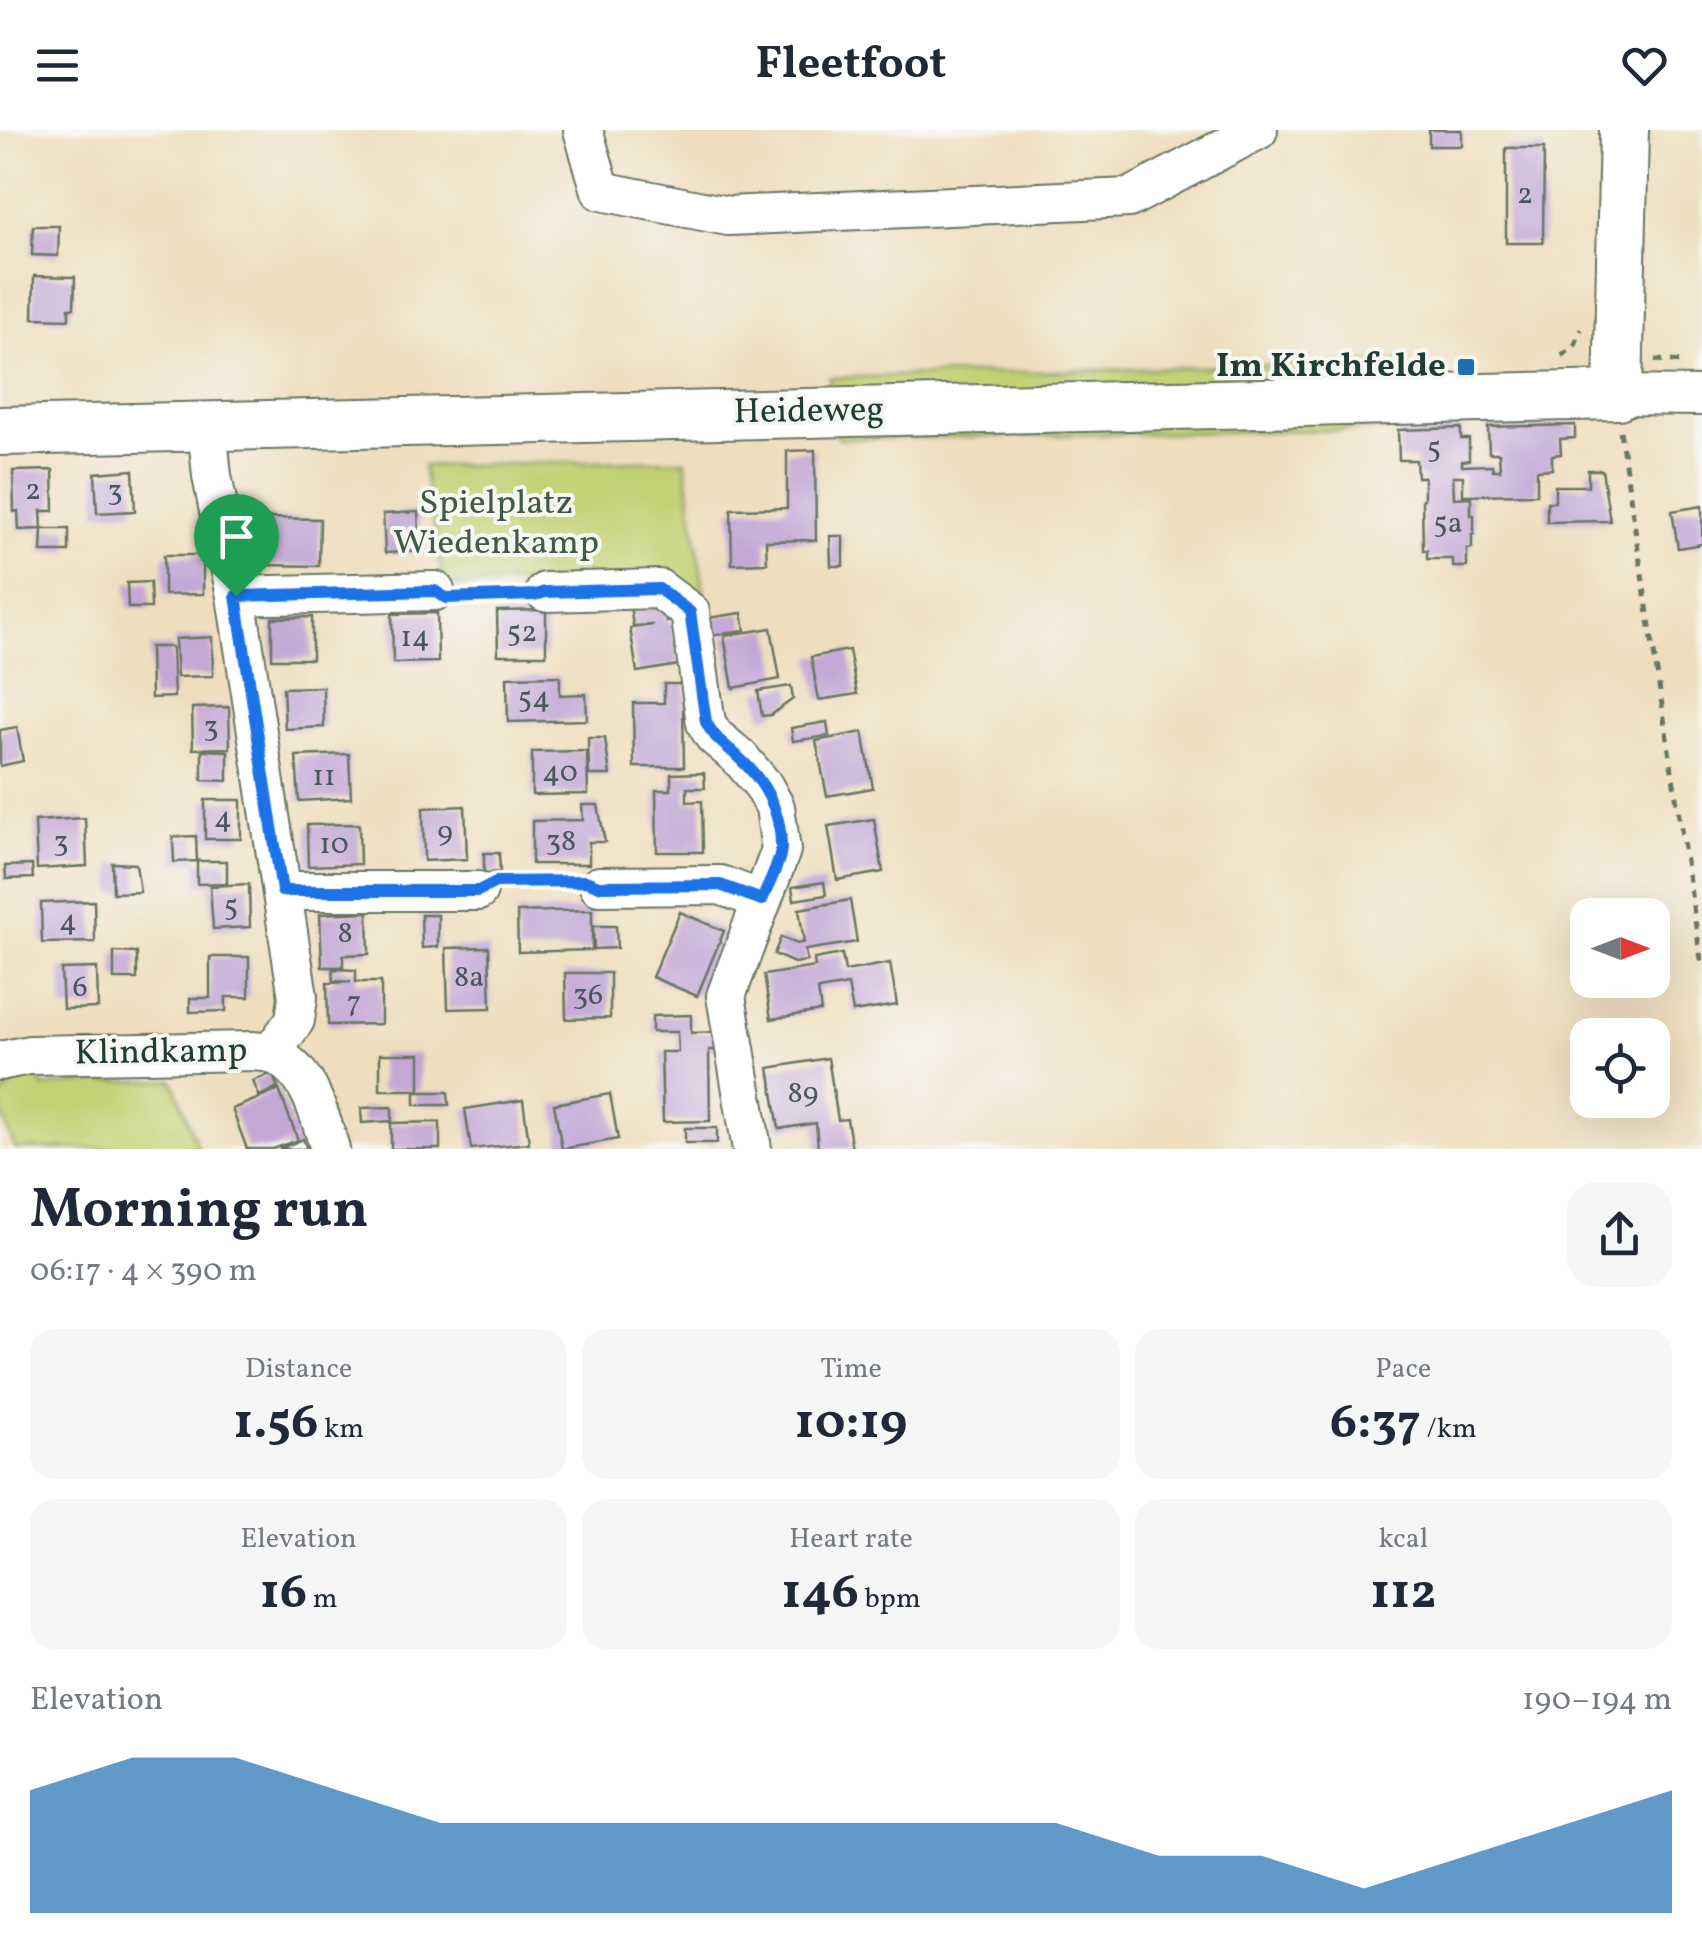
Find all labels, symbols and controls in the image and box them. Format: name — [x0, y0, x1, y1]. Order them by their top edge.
text: Fleetfoot — [756, 34, 946, 97]
icon: menu — [30, 38, 85, 93]
icon: heart — [1617, 38, 1672, 93]
house number: 2 — [1517, 174, 1533, 216]
place label: Im Kirchfelde — [1216, 343, 1446, 391]
marker: Im Kirchfelde — [1455, 356, 1477, 378]
street label: Heideweg — [733, 387, 885, 437]
house number: 5 — [1427, 428, 1441, 470]
house number: 2 — [25, 470, 41, 512]
house number: 3 — [107, 471, 123, 513]
park label: Spielplatz Wiedenkamp — [393, 480, 599, 568]
pin — [194, 494, 279, 597]
house number: 5a — [1433, 503, 1463, 545]
icon: arrive — [209, 509, 264, 564]
house number: 52 — [507, 612, 537, 654]
house number: 14 — [400, 617, 430, 659]
house number: 54 — [518, 678, 550, 720]
house number: 3 — [203, 707, 219, 749]
house number: 40 — [542, 752, 578, 794]
house number: 11 — [312, 756, 336, 798]
house number: 4 — [214, 798, 232, 840]
house number: 9 — [437, 812, 453, 854]
house number: 38 — [546, 821, 576, 863]
house number: 3 — [53, 822, 69, 864]
house number: 10 — [319, 824, 349, 866]
house number: 5 — [224, 886, 238, 928]
north arrow — [1570, 898, 1670, 998]
map controls — [1570, 898, 1670, 1118]
house number: 4 — [59, 901, 77, 943]
house number: 8 — [337, 913, 353, 955]
house number: 8a — [454, 957, 484, 999]
house number: 6 — [72, 967, 88, 1009]
house number: 36 — [573, 975, 603, 1017]
house number: 7 — [347, 982, 361, 1024]
button: locate — [1570, 1018, 1670, 1118]
street label: Klindkamp — [74, 1027, 248, 1079]
house number: 89 — [788, 1073, 818, 1115]
text: Morning run — [30, 1174, 369, 1250]
button: share — [1567, 1182, 1672, 1287]
text: 06:17 · 4 × 390 m — [30, 1250, 257, 1294]
text: Distance — [245, 1350, 352, 1389]
text: Time — [820, 1350, 882, 1389]
text: Pace — [1375, 1350, 1431, 1389]
text: 1.56 — [233, 1389, 319, 1459]
text: 10:19 — [795, 1389, 907, 1459]
text: 6:37 — [1330, 1389, 1421, 1459]
text: km — [319, 1410, 364, 1449]
text: /km — [1421, 1410, 1477, 1449]
text: Elevation — [240, 1520, 357, 1559]
text: Heart rate — [789, 1520, 913, 1559]
text: kcal — [1378, 1520, 1428, 1559]
text: 16 — [260, 1559, 307, 1629]
text: 146 — [781, 1559, 859, 1629]
text: 112 — [1370, 1559, 1436, 1629]
text: m — [307, 1580, 338, 1619]
text: bpm — [859, 1580, 921, 1619]
text: Elevation — [30, 1679, 163, 1723]
text: 190–194 m — [1522, 1679, 1672, 1723]

